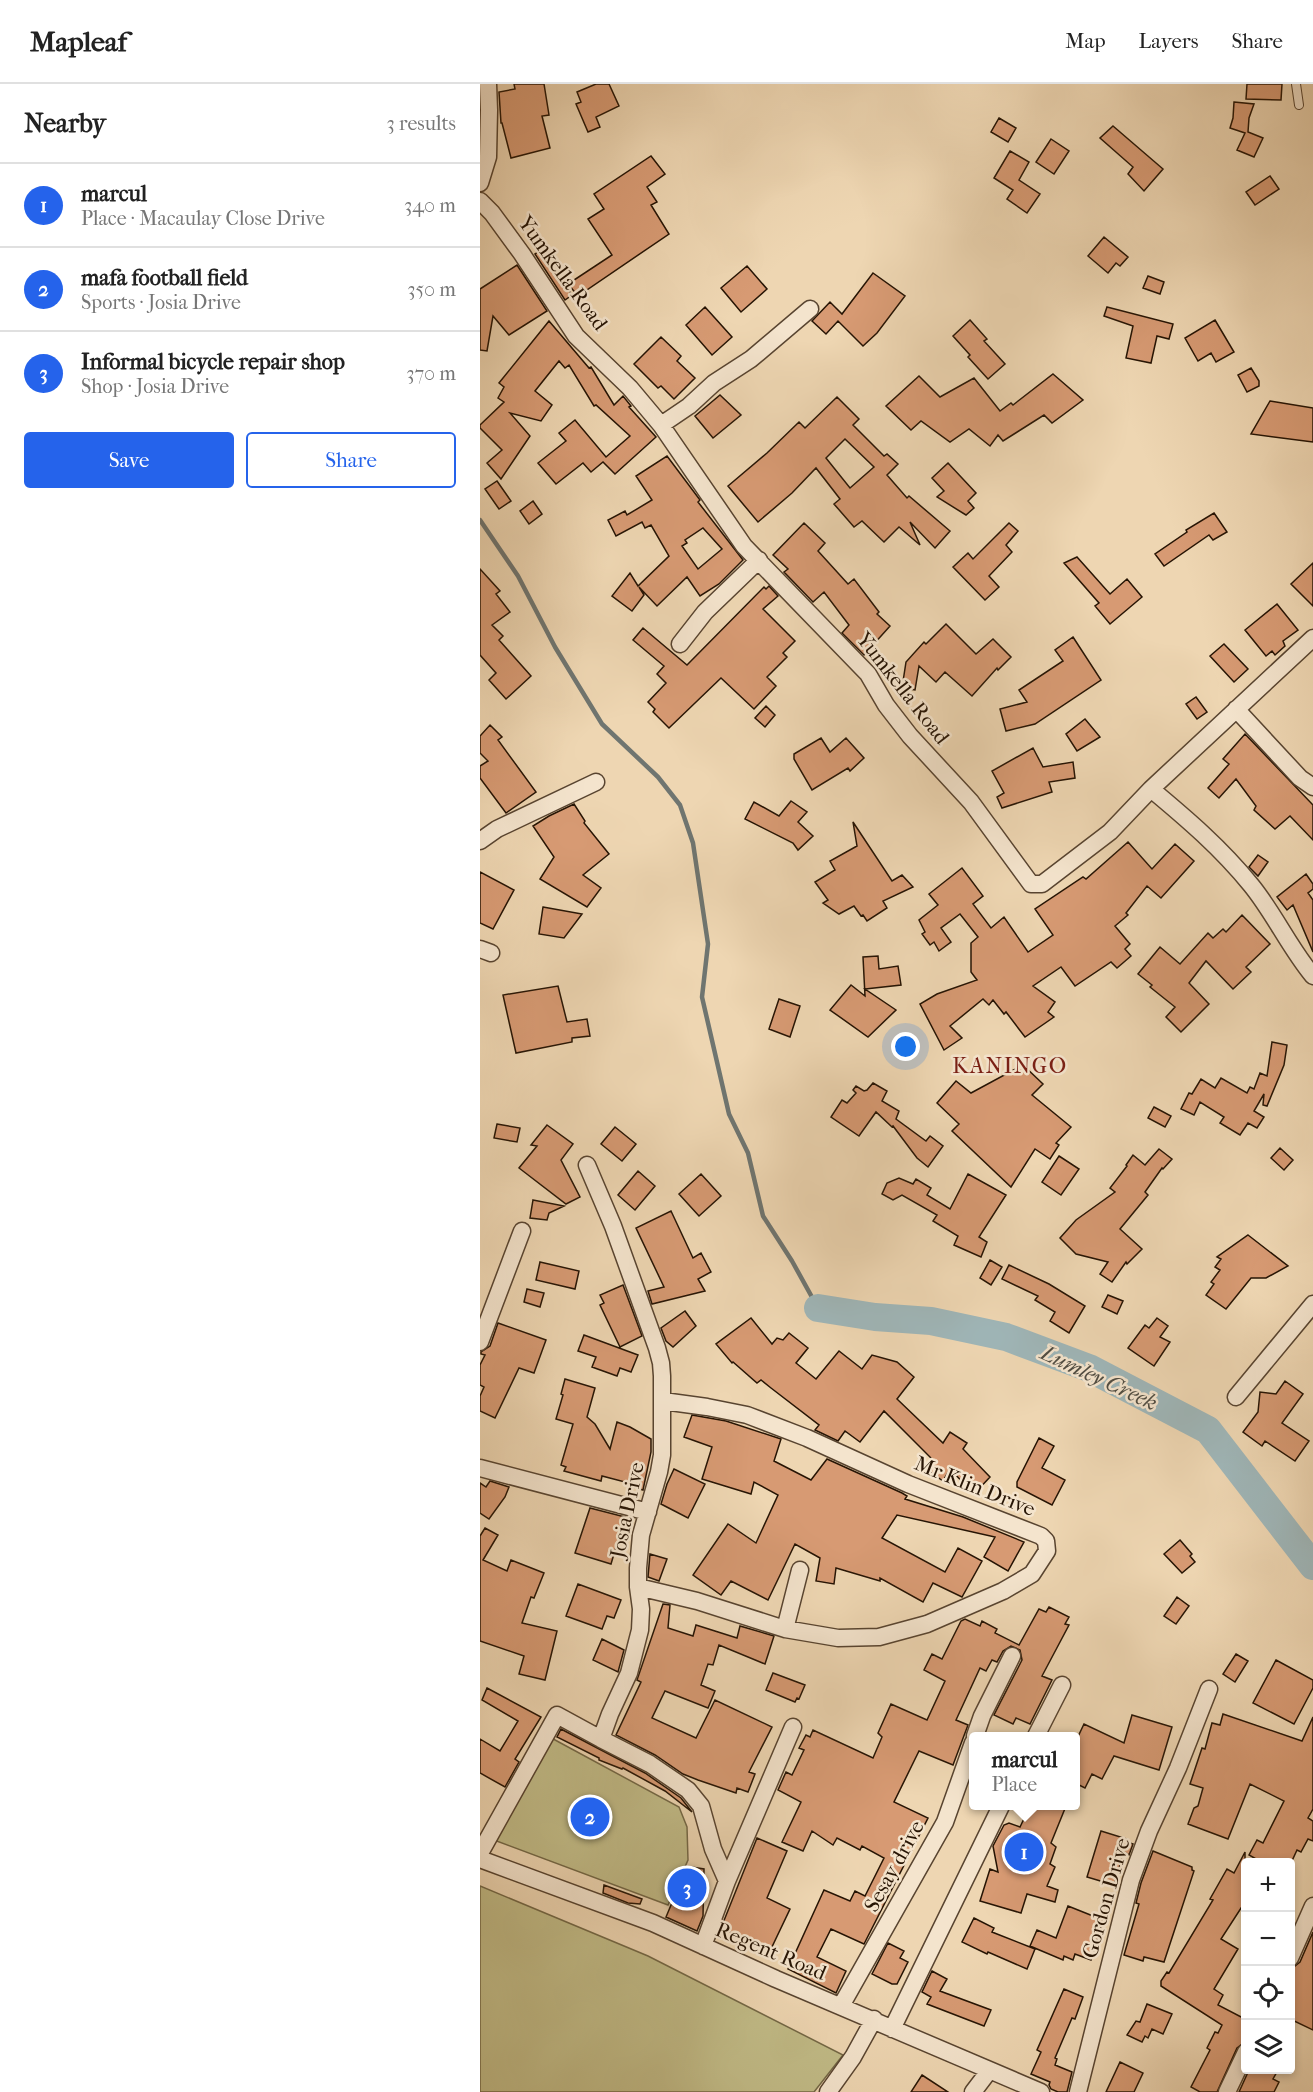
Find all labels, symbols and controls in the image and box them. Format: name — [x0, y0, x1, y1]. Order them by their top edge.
text: Mapleaf — [30, 25, 127, 58]
text: Map — [1065, 29, 1106, 53]
text: Layers — [1139, 29, 1198, 53]
text: Share — [1231, 29, 1283, 53]
text: Nearby — [24, 108, 106, 139]
text: 3 results — [387, 112, 456, 135]
text: marcul — [81, 181, 147, 207]
text: 1 — [40, 194, 47, 217]
text: 340 m — [404, 194, 456, 217]
text: Place · Macaulay Close Drive — [81, 207, 325, 230]
street label: Yumkella Road — [513, 210, 613, 335]
text: mafa football field — [81, 265, 248, 291]
text: 2 — [38, 278, 49, 301]
text: 350 m — [407, 278, 456, 301]
text: Sports · Josia Drive — [81, 291, 241, 314]
text: Informal bicycle repair shop — [81, 349, 345, 375]
text: 3 — [39, 362, 48, 385]
text: 370 m — [406, 362, 456, 385]
text: Shop · Josia Drive — [81, 375, 229, 398]
button: Save — [24, 432, 234, 488]
button: Share — [246, 432, 456, 488]
street label: Yumkella Road — [851, 626, 955, 749]
your location — [891, 1032, 920, 1061]
district label: KANINGO — [952, 1053, 1068, 1079]
water label: Lumley Creek — [1035, 1339, 1161, 1416]
street label: Mr Klin Drive — [911, 1451, 1039, 1521]
street label: Josia Drive — [605, 1460, 649, 1562]
popup — [969, 1732, 1080, 1810]
text: marcul — [992, 1747, 1058, 1773]
text: Place — [992, 1773, 1037, 1796]
pin: 2 — [570, 1794, 610, 1840]
street label: Sesay drive — [859, 1816, 929, 1916]
pin: 1 — [1004, 1830, 1044, 1874]
street label: Gordon Drive — [1077, 1835, 1135, 1961]
map controls — [1241, 1858, 1295, 2074]
button: + — [1241, 1858, 1295, 1912]
pin: 3 — [668, 1866, 706, 1910]
button: − — [1241, 1912, 1295, 1966]
street label: Regent Road — [712, 1917, 830, 1985]
button: locate — [1241, 1966, 1295, 2020]
button: layers — [1241, 2020, 1295, 2074]

